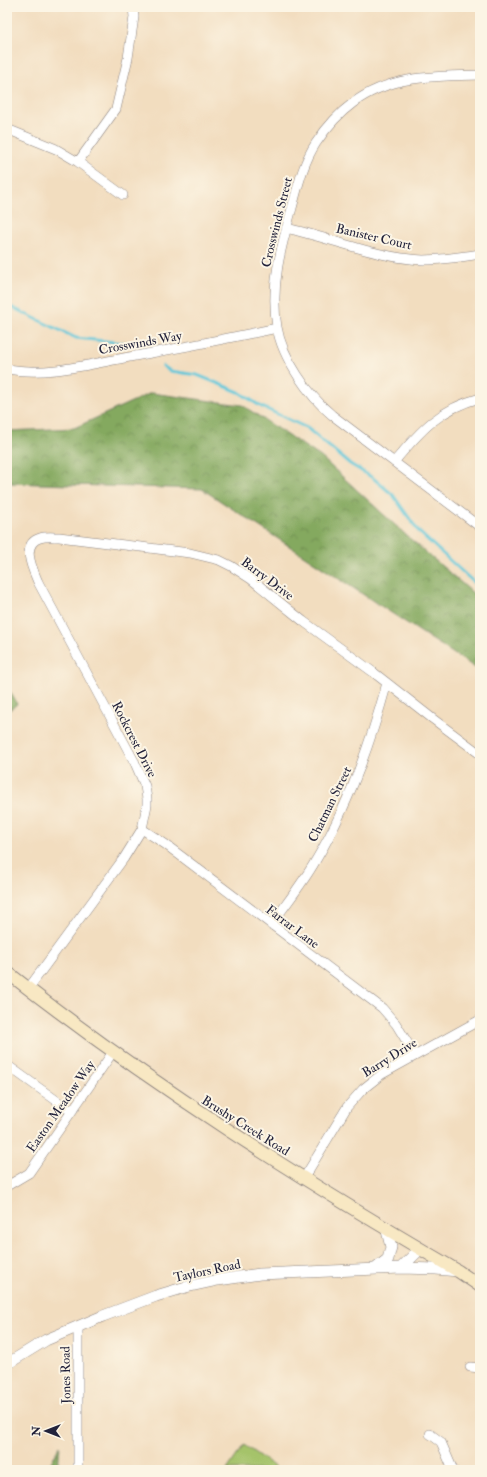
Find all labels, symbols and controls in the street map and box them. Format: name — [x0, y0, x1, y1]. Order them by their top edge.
street label: Crosswinds Street — [258, 175, 296, 269]
street label: Banister Court — [334, 220, 413, 253]
street label: Crosswinds Way — [97, 328, 183, 359]
street label: Barry Drive — [237, 554, 297, 605]
street label: Rockcrest Drive — [108, 699, 160, 781]
street label: Chatman Street — [305, 764, 355, 845]
street label: Farrar Lane — [263, 902, 323, 952]
street label: Barry Drive — [359, 1034, 421, 1082]
street label: Easton Meadow Way — [23, 1057, 99, 1156]
street label: Brushy Creek Road — [198, 1092, 293, 1160]
street label: Taylors Road — [172, 1256, 243, 1287]
street label: Jones Road — [57, 1345, 75, 1405]
north arrow — [26, 1411, 66, 1451]
text: N — [30, 1425, 43, 1437]

